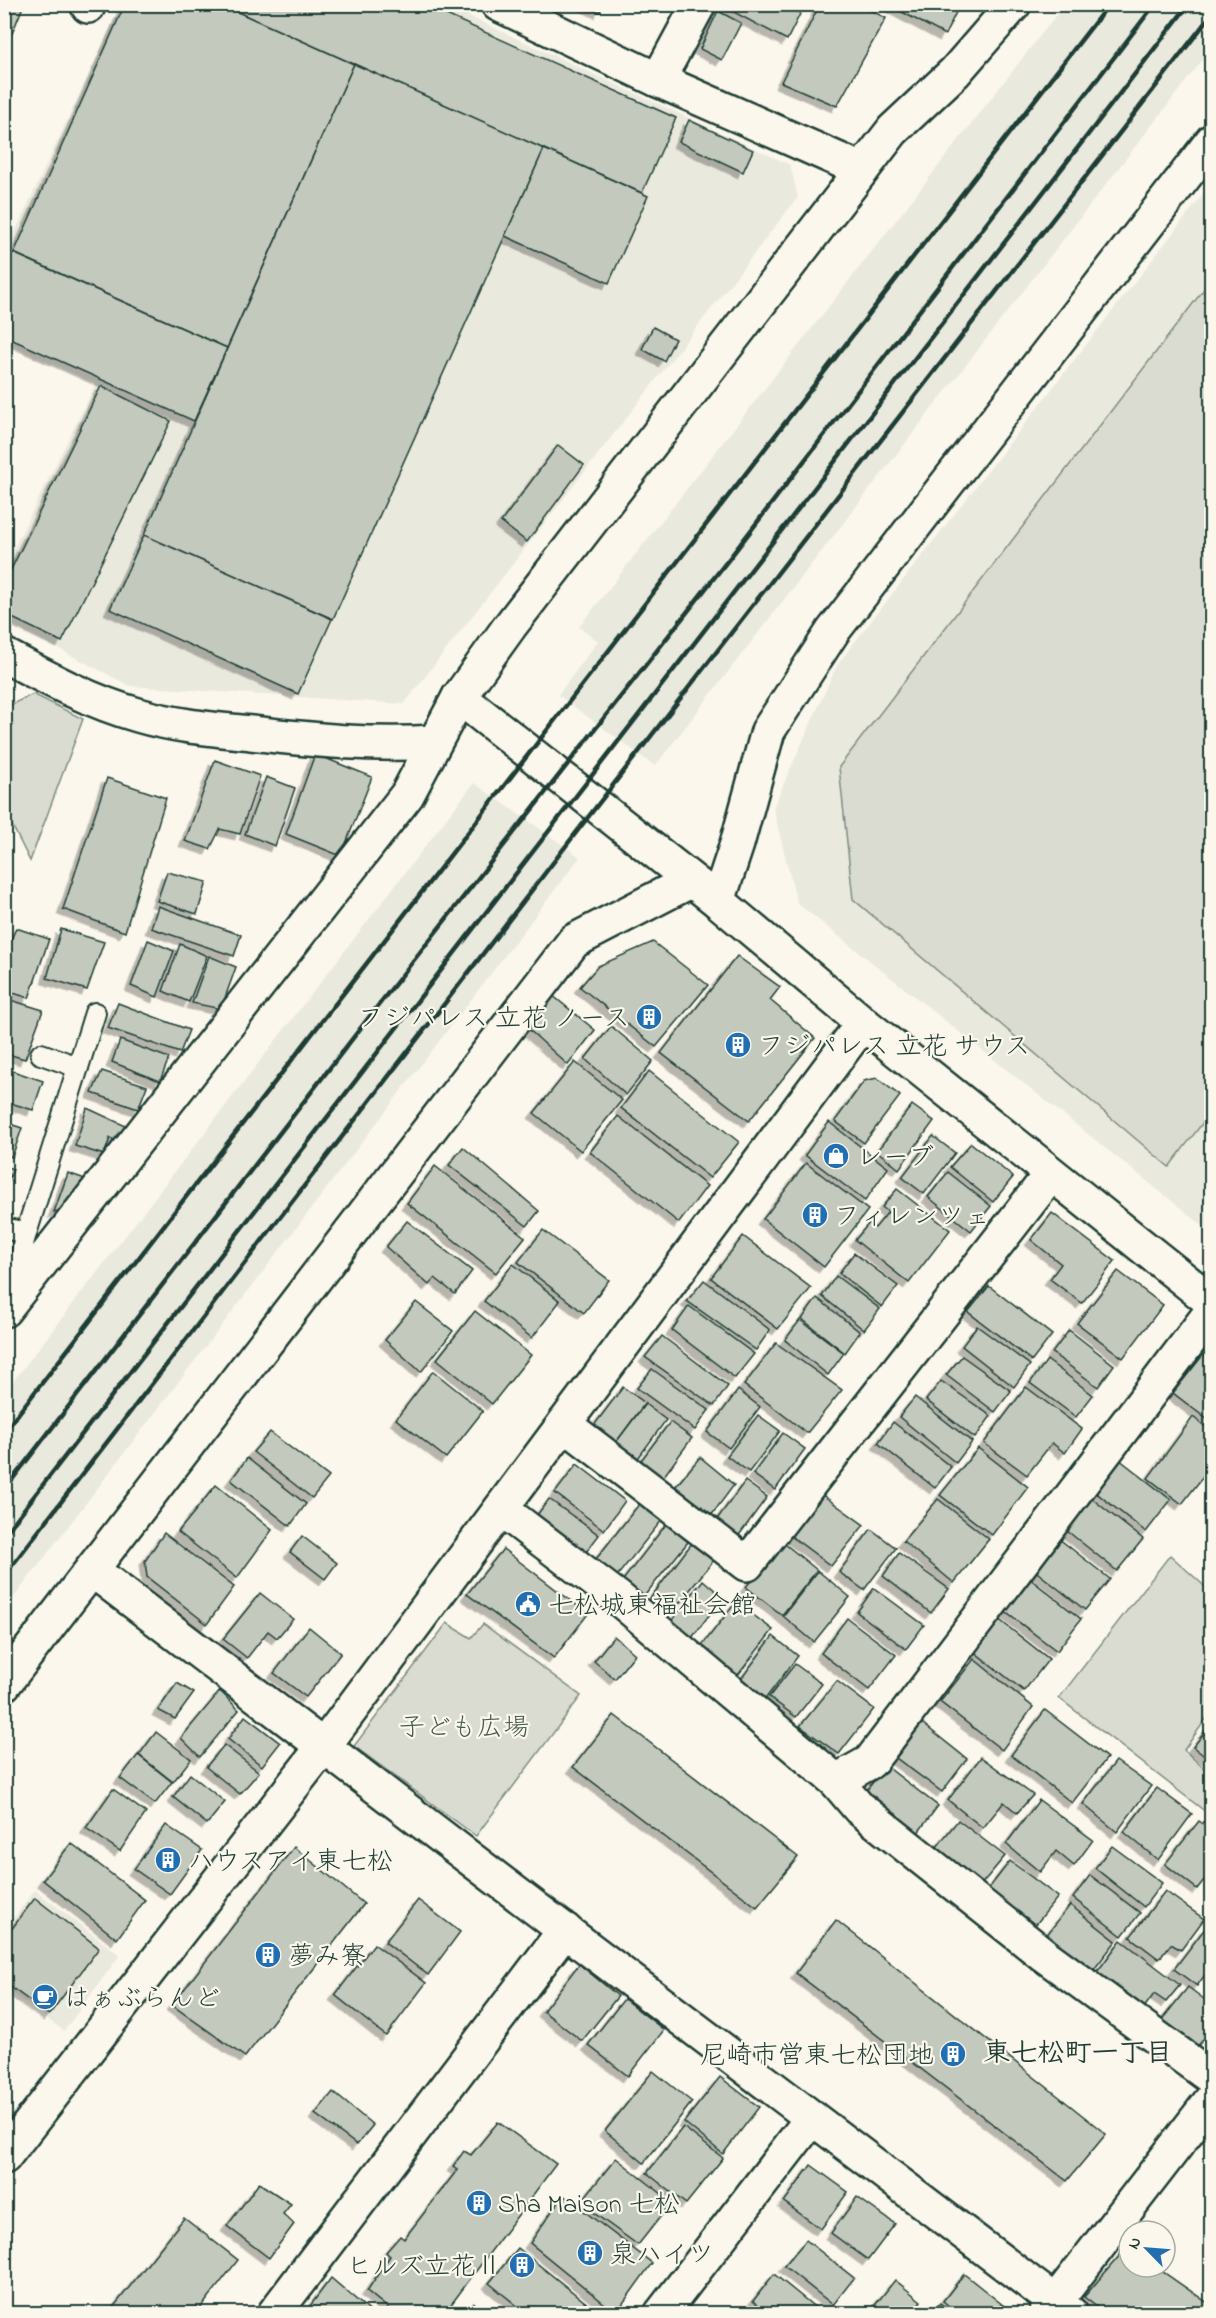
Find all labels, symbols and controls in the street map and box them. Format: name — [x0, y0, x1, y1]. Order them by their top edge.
place label: フジパレス 立花 ノース — [358, 1001, 630, 1039]
building icon: フジパレス 立花 ノース — [634, 1002, 664, 1032]
place label: フジパレス 立花 サウス — [758, 1029, 1030, 1067]
building icon: フジパレス 立花 サウス — [723, 1030, 753, 1060]
place label: レーブ — [856, 1140, 934, 1178]
shop icon: レーブ — [821, 1141, 851, 1171]
place label: フィレンツェ — [834, 1199, 990, 1237]
building icon: フィレンツェ — [800, 1200, 830, 1230]
place label: 七松城東福祉会館 — [548, 1588, 756, 1626]
public building icon: 七松城東福祉会館 — [513, 1589, 543, 1619]
park label: 子ども広場 — [399, 1710, 529, 1748]
place label: ハウスアイ東七松 — [188, 1844, 393, 1882]
building icon: ハウスアイ東七松 — [153, 1845, 183, 1875]
place label: 夢み寮 — [288, 1939, 366, 1977]
building icon: 夢み寮 — [253, 1940, 283, 1970]
place label: はぁぶらんど — [64, 1981, 220, 2019]
cafe icon: はぁぶらんど — [30, 1982, 60, 2012]
district label: 東七松町一丁目 — [984, 2035, 1173, 2074]
place label: 尼崎市営東七松団地 — [700, 2038, 934, 2076]
building icon: 尼崎市営東七松団地 — [938, 2039, 968, 2069]
place label: Sha Maison 七松 — [498, 2187, 680, 2225]
building icon: Sha Maison 七松 — [464, 2188, 494, 2218]
north arrow — [1117, 2219, 1177, 2279]
text: N — [1122, 2233, 1148, 2253]
place label: 泉ハイツ — [610, 2237, 714, 2275]
building icon: 泉ハイツ — [575, 2238, 605, 2268]
place label: ヒルズ立花Ⅱ — [347, 2249, 502, 2287]
building icon: ヒルズ立花Ⅱ — [507, 2250, 537, 2280]

